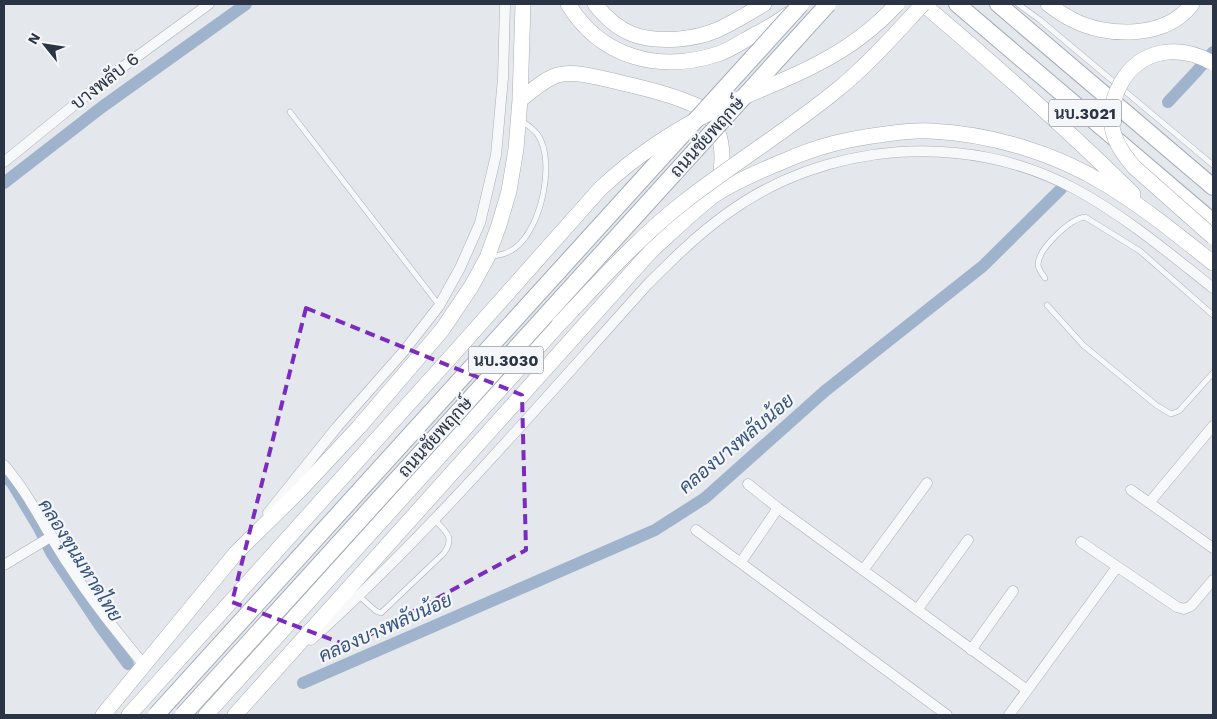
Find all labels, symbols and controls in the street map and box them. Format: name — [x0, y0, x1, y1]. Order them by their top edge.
north arrow — [20, 20, 70, 70]
text: N — [24, 30, 43, 47]
street label: บางพลับ 6 — [66, 48, 143, 114]
street label: ถนนชัยพฤกษ์ — [664, 90, 749, 182]
road number: นบ.3021 — [1049, 100, 1121, 126]
road number: นบ.3030 — [468, 346, 544, 374]
water label: คลองบางพลับน้อย — [674, 388, 799, 498]
street label: ถนนชัยพฤกษ์ — [392, 390, 477, 482]
water label: คลองขุนมหาดไทย — [33, 494, 129, 627]
water label: คลองบางพลับน้อย — [315, 588, 456, 667]

